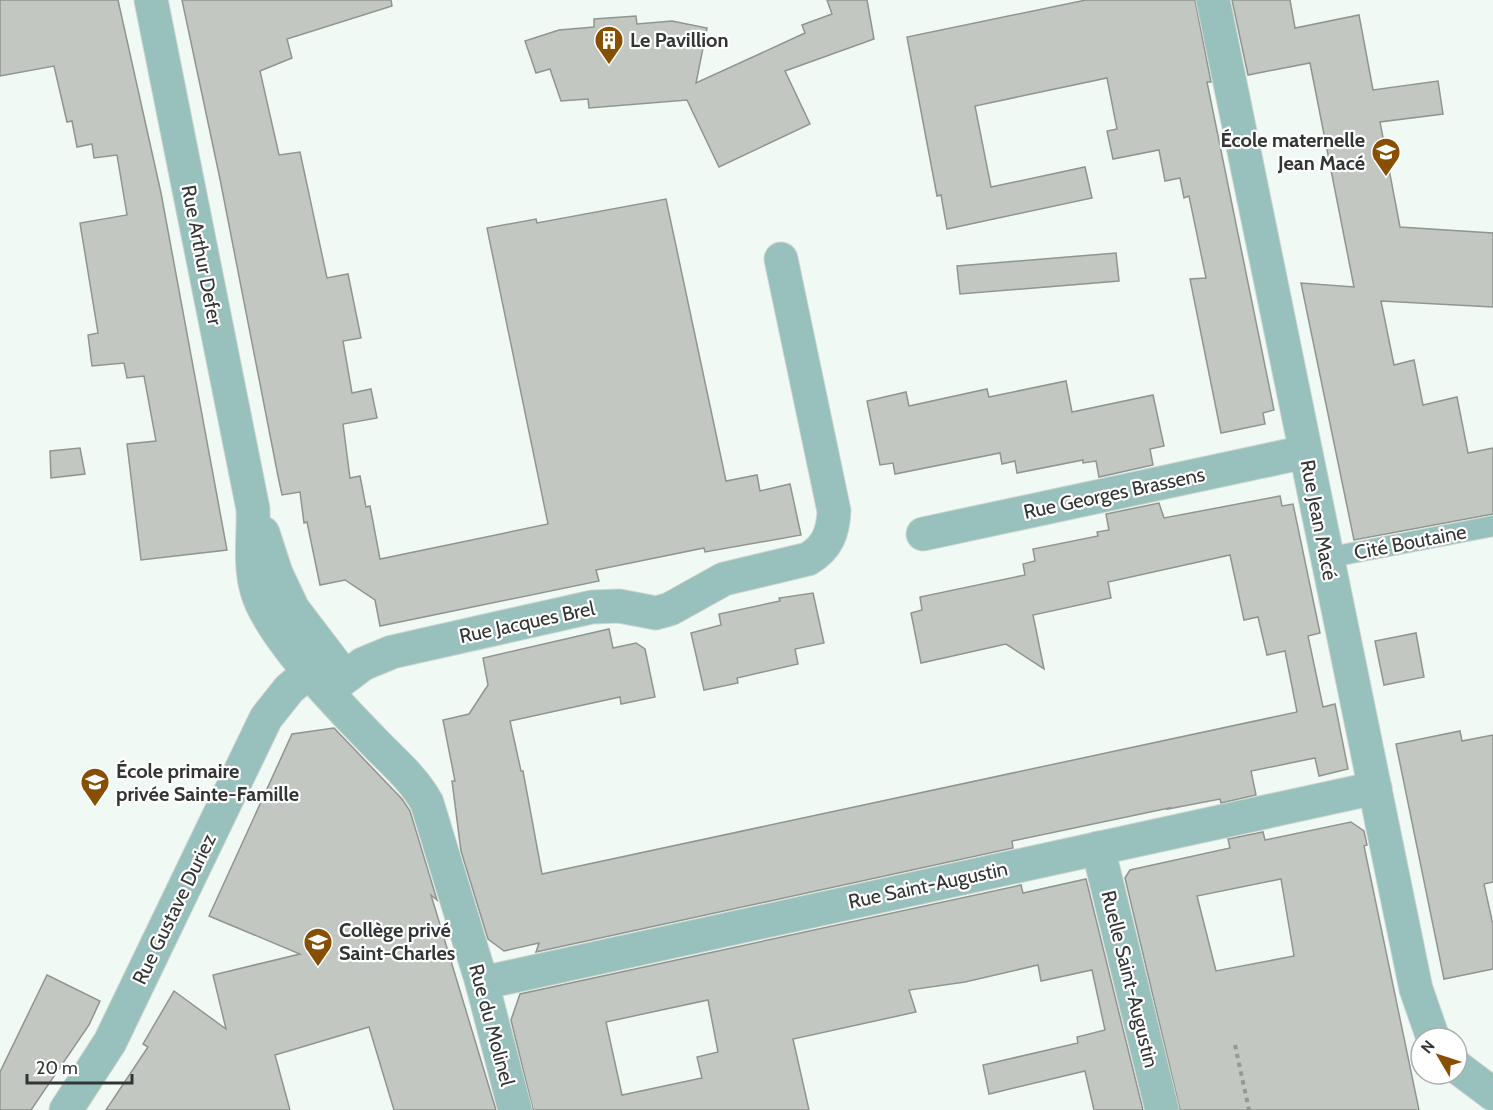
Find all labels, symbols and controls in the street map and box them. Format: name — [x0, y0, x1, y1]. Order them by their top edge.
building icon: Le Pavillion — [593, 24, 625, 66]
place label: Le Pavillion — [630, 28, 728, 52]
place label: École maternelle Jean Macé — [1220, 128, 1365, 175]
school or university icon: École maternelle Jean Macé — [1370, 136, 1402, 178]
street label: Rue Arthur Defer — [177, 183, 227, 328]
street label: Rue Jean Macé — [1296, 458, 1342, 582]
street label: Rue Georges Brassens — [1021, 462, 1207, 524]
street label: Cité Boutaine — [1352, 519, 1468, 565]
street label: Rue Jacques Brel — [457, 596, 597, 648]
place label: École primaire privée Sainte-Famille — [116, 759, 299, 806]
school or university icon: École primaire privée Sainte-Famille — [79, 766, 111, 808]
street label: Rue Gustave Duriez — [127, 830, 221, 988]
street label: Rue Saint-Augustin — [846, 856, 1010, 914]
street label: Ruelle Saint-Augustin — [1096, 888, 1164, 1070]
place label: Collège privé Saint-Charles — [339, 918, 455, 965]
school or university icon: Collège privé Saint-Charles — [302, 926, 334, 968]
street label: Rue du Molinel — [464, 961, 520, 1089]
north arrow — [1409, 1026, 1469, 1086]
text: N — [1417, 1037, 1439, 1057]
scale bar — [27, 1047, 132, 1085]
text: 20 m — [36, 1057, 78, 1079]

